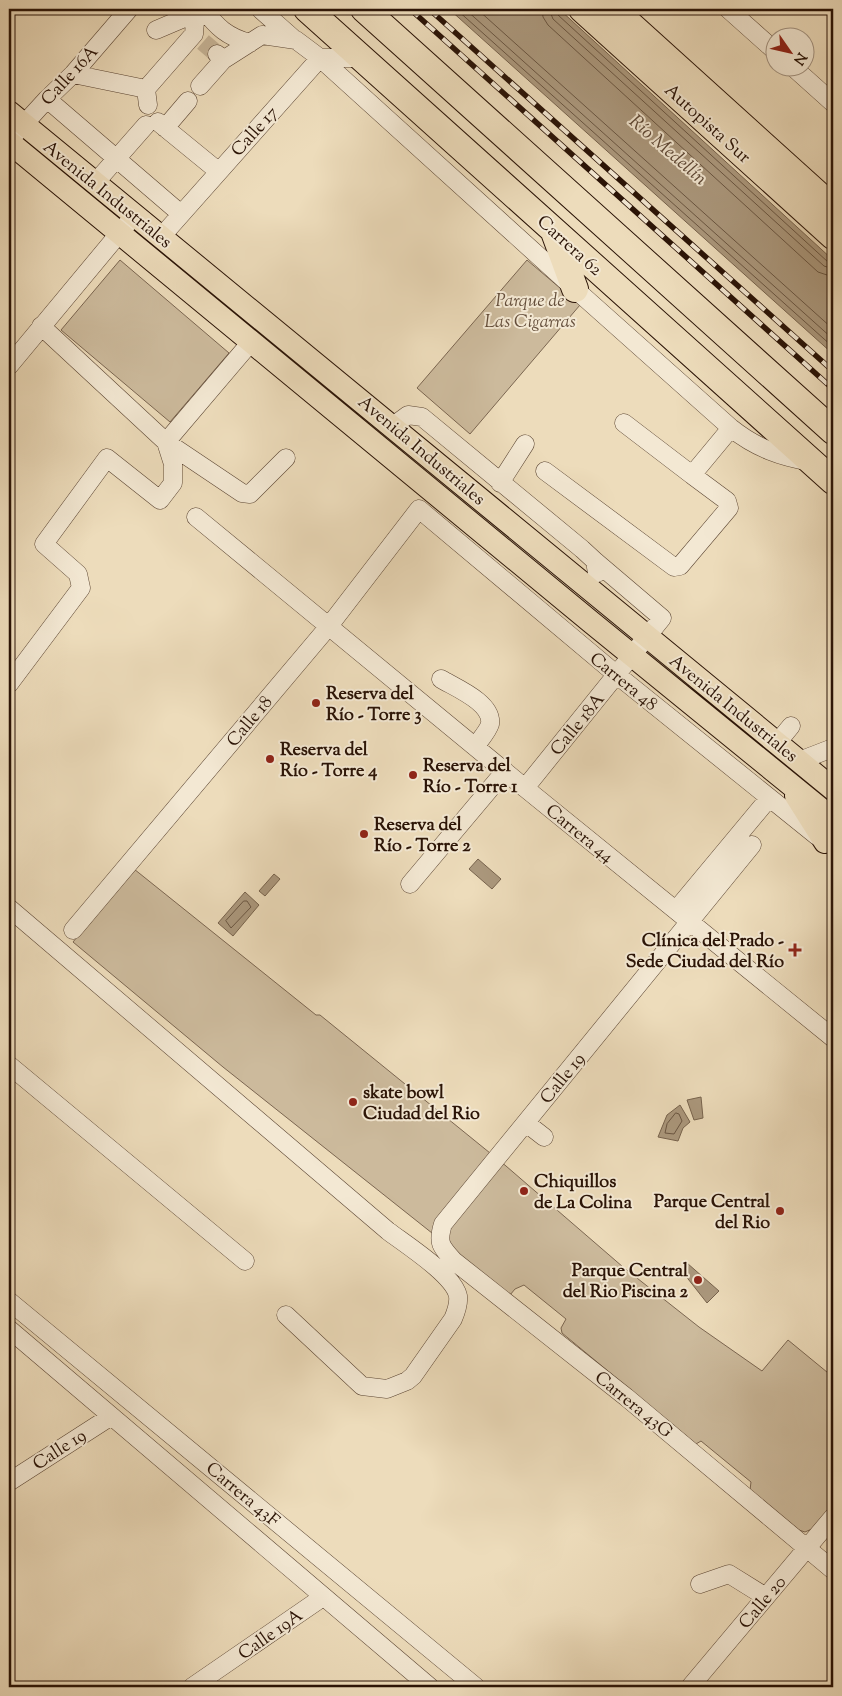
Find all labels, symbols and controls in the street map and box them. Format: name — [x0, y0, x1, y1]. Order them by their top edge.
north arrow — [764, 28, 814, 78]
street label: Calle 16A — [36, 40, 105, 112]
text: N — [788, 48, 811, 68]
street label: Autopista Sur — [658, 79, 756, 171]
street label: Calle 17 — [226, 101, 285, 163]
water label: Río Medellín — [622, 109, 712, 192]
street label: Avenida Industriales — [37, 135, 177, 256]
street label: Carrera 62 — [530, 210, 608, 283]
park label: Parque de Las Cigarras — [484, 289, 576, 336]
street label: Avenida Industriales — [351, 390, 490, 513]
street label: Carrera 48 — [583, 647, 662, 718]
street label: Avenida Industriales — [663, 649, 803, 770]
place label: Reserva del Río - Torre 3 — [326, 682, 422, 729]
street label: Calle 18A — [545, 688, 612, 762]
street label: Calle 18 — [221, 691, 280, 754]
marker: Reserva del Río - Torre 3 — [310, 697, 322, 709]
place label: Reserva del Río - Torre 4 — [280, 738, 377, 785]
marker: Reserva del Río - Torre 4 — [264, 753, 276, 765]
place label: Reserva del Río - Torre 1 — [423, 754, 518, 801]
marker: Reserva del Río - Torre 1 — [407, 769, 419, 781]
street label: Carrera 44 — [539, 799, 618, 870]
place label: Reserva del Río - Torre 2 — [374, 813, 471, 860]
marker: Reserva del Río - Torre 2 — [358, 828, 370, 840]
place label: Clínica del Prado - Sede Ciudad del Río — [626, 929, 784, 976]
marker: Clínica del Prado - Sede Ciudad del Río — [788, 943, 802, 957]
street label: Calle 19 — [535, 1048, 592, 1110]
place label: skate bowl Ciudad del Rio — [363, 1081, 480, 1128]
marker: skate bowl Ciudad del Rio — [347, 1096, 359, 1108]
place label: Chiquillos de La Colina — [534, 1170, 633, 1217]
marker: Chiquillos de La Colina — [518, 1185, 530, 1197]
place label: Parque Central del Rio — [654, 1190, 771, 1237]
marker: Parque Central del Rio — [774, 1205, 786, 1217]
place label: Parque Central del Rio Piscina 2 — [563, 1259, 689, 1306]
marker: Parque Central del Rio Piscina 2 — [692, 1274, 704, 1286]
street label: Carrera 43G — [588, 1366, 678, 1445]
street label: Calle 19 — [28, 1423, 92, 1478]
street label: Carrera 43F — [199, 1457, 284, 1534]
street label: Calle 20 — [733, 1571, 794, 1636]
street label: Calle 19A — [233, 1604, 309, 1667]

